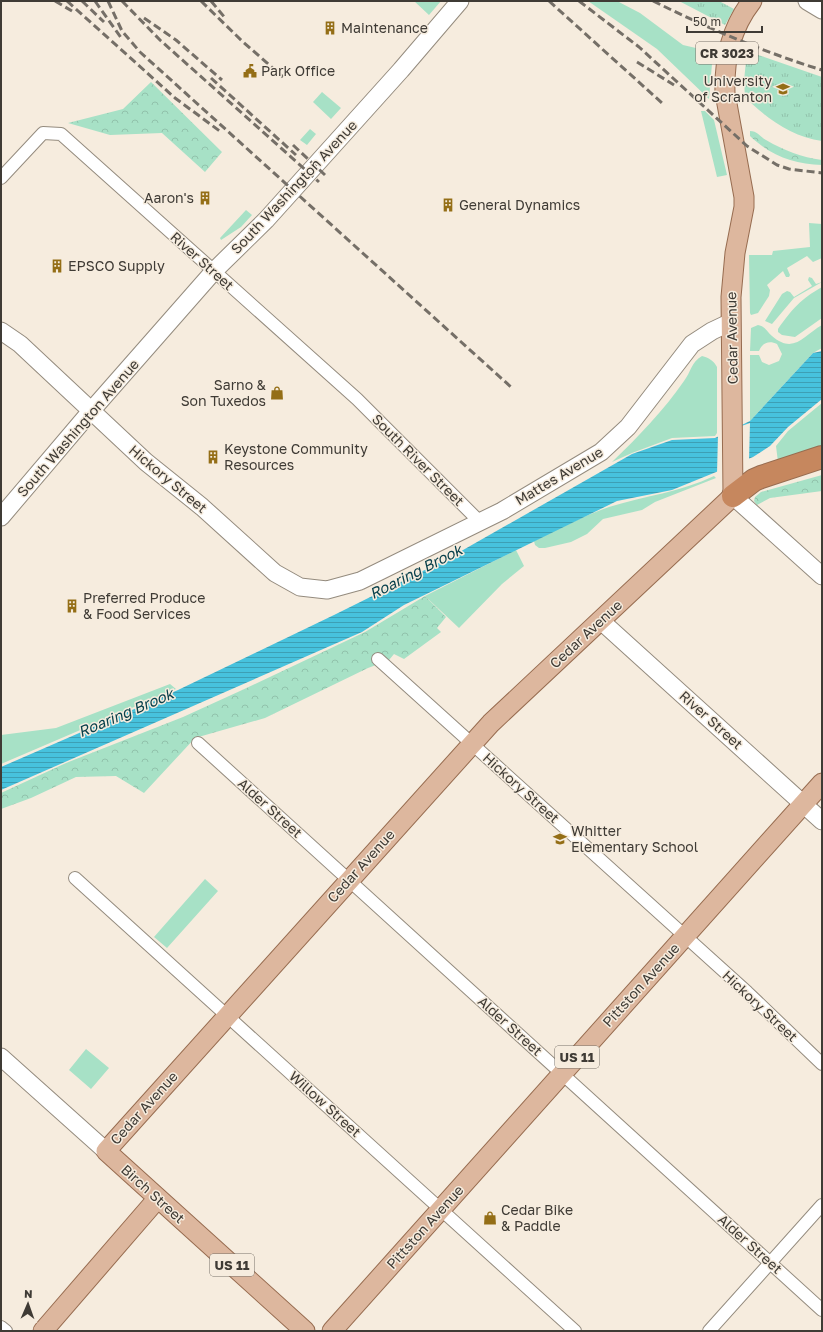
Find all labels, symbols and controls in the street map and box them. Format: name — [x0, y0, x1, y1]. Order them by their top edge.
scale bar — [687, 8, 762, 34]
text: 50 m — [693, 14, 721, 29]
place label: Maintenance — [341, 19, 428, 36]
building icon: Maintenance — [322, 20, 338, 36]
road number: CR 3023 — [696, 42, 758, 64]
place label: Park Office — [261, 62, 335, 79]
public building icon: Park Office — [242, 63, 258, 79]
place label: University of Scranton — [694, 72, 772, 105]
school or university icon: University of Scranton — [775, 81, 791, 97]
street label: South Washington Avenue — [227, 116, 360, 257]
place label: Aaron's — [144, 189, 194, 206]
building icon: Aaron's — [197, 190, 213, 206]
place label: General Dynamics — [459, 196, 580, 213]
building icon: General Dynamics — [440, 197, 456, 213]
street label: River Street — [167, 228, 238, 293]
place label: EPSCO Supply — [68, 257, 165, 274]
building icon: EPSCO Supply — [49, 258, 65, 274]
street label: Cedar Avenue — [722, 292, 741, 384]
street label: South Washington Avenue — [13, 355, 142, 500]
place label: Sarno & Son Tuxedos — [181, 376, 267, 409]
shop icon: Sarno & Son Tuxedos — [269, 385, 285, 401]
street label: South River Street — [369, 410, 468, 509]
place label: Keystone Community Resources — [224, 440, 368, 473]
street label: Hickory Street — [126, 441, 211, 516]
street label: Mattes Avenue — [512, 443, 606, 508]
building icon: Keystone Community Resources — [205, 449, 221, 465]
water label: Roaring Brook — [366, 539, 467, 603]
place label: Preferred Produce & Food Services — [83, 589, 205, 622]
street label: Cedar Avenue — [546, 596, 625, 671]
building icon: Preferred Produce & Food Services — [64, 598, 80, 614]
water label: Roaring Brook — [75, 683, 178, 741]
street label: River Street — [676, 687, 747, 752]
street label: Hickory Street — [480, 749, 563, 826]
street label: Alder Street — [235, 774, 306, 841]
place label: Whitter Elementary School — [571, 822, 698, 855]
street label: Cedar Avenue — [323, 826, 398, 906]
school or university icon: Whitter Elementary School — [552, 831, 568, 847]
street label: Pittston Avenue — [599, 939, 683, 1030]
street label: Hickory Street — [719, 966, 802, 1045]
street label: Alder Street — [475, 992, 546, 1059]
road number: US 11 — [555, 1046, 599, 1068]
street label: Willow Street — [286, 1067, 365, 1140]
street label: Cedar Avenue — [106, 1068, 181, 1148]
street label: Birch Street — [118, 1161, 189, 1227]
street label: Pittston Avenue — [383, 1181, 467, 1272]
place label: Cedar Bike & Paddle — [501, 1201, 573, 1234]
shop icon: Cedar Bike & Paddle — [482, 1210, 498, 1226]
street label: Alder Street — [715, 1210, 786, 1277]
road number: US 11 — [210, 1254, 254, 1276]
north arrow — [8, 1284, 48, 1324]
text: N — [24, 1287, 33, 1300]

